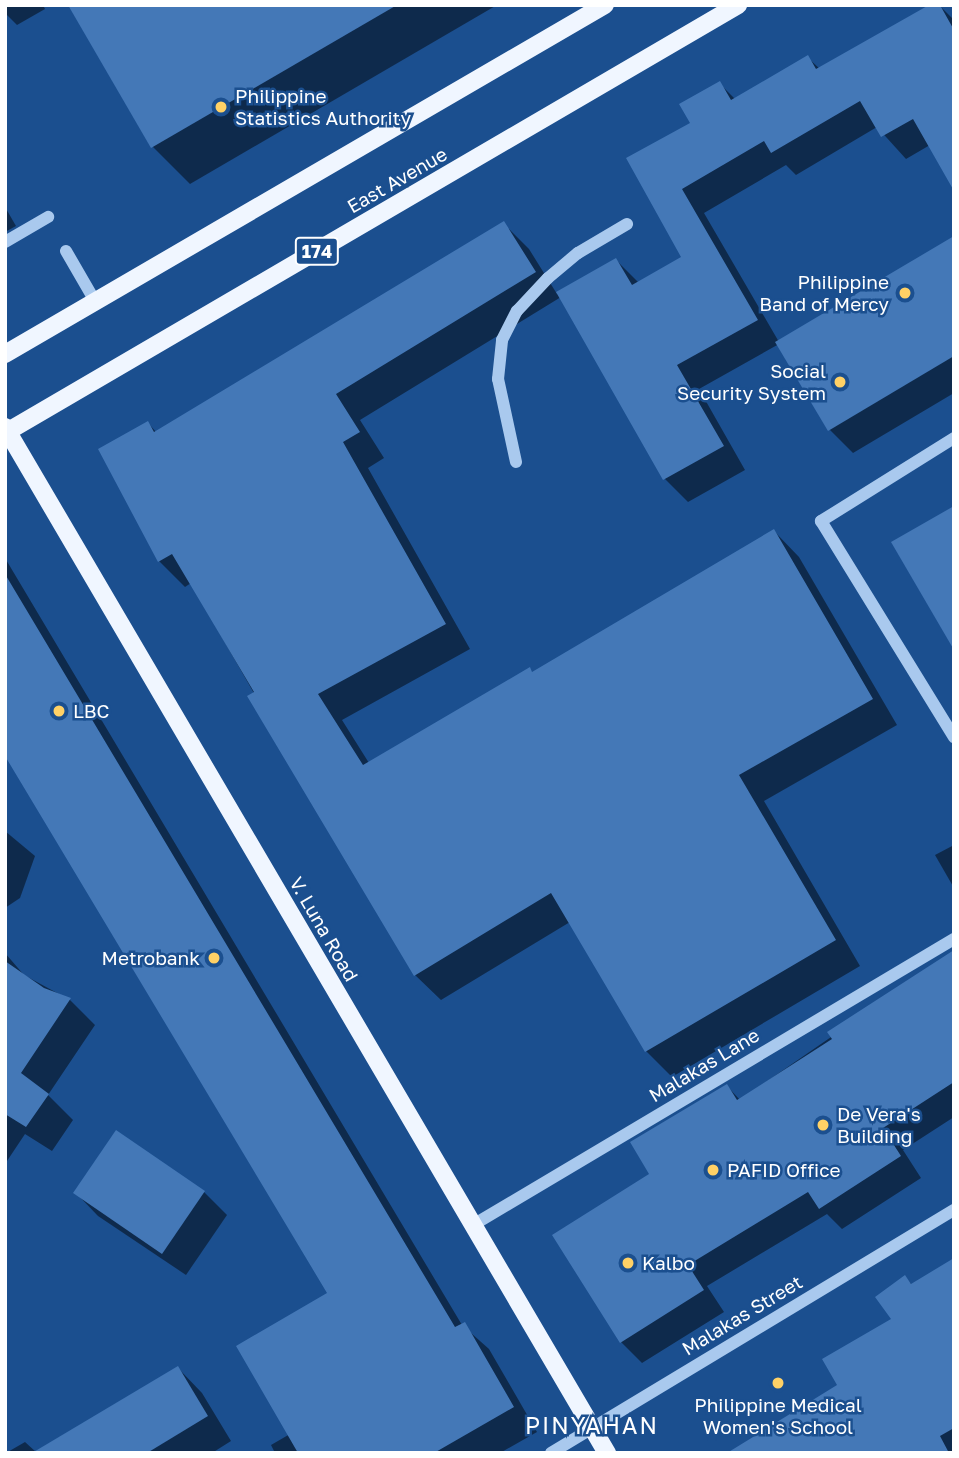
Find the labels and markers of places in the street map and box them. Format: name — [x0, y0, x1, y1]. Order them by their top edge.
place label: Philippine Statistics Authority — [235, 85, 411, 129]
marker: Philippine Statistics Authority — [213, 99, 229, 115]
place label: Philippine Band of Mercy — [759, 271, 889, 315]
marker: Philippine Band of Mercy — [895, 283, 915, 303]
place label: Social Security System — [677, 360, 826, 404]
marker: Social Security System — [832, 374, 848, 390]
place label: LBC — [73, 700, 109, 722]
marker: LBC — [51, 703, 67, 719]
place label: Metrobank — [102, 947, 200, 969]
marker: Metrobank — [206, 950, 222, 966]
place label: De Vera's Building — [837, 1103, 921, 1147]
marker: De Vera's Building — [815, 1117, 831, 1133]
place label: PAFID Office — [727, 1159, 841, 1181]
marker: PAFID Office — [705, 1162, 721, 1178]
place label: Kalbo — [642, 1252, 695, 1274]
marker: Kalbo — [620, 1255, 636, 1271]
marker: Philippine Medical Women's School — [770, 1375, 786, 1391]
place label: Philippine Medical Women's School — [694, 1394, 862, 1438]

